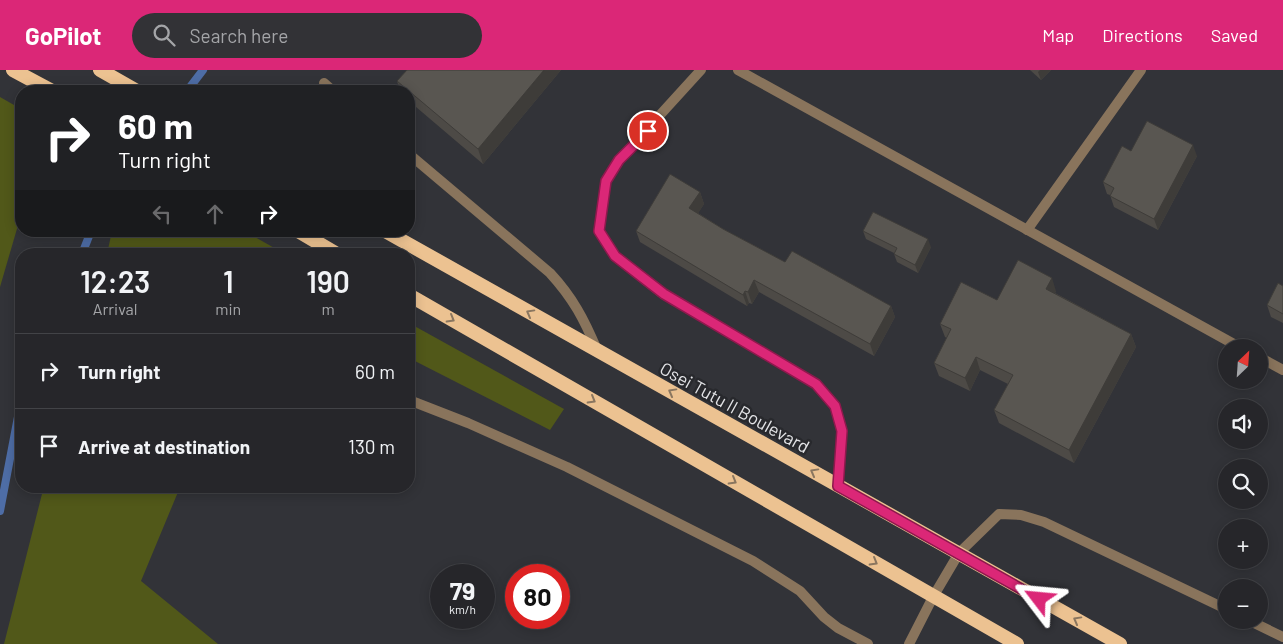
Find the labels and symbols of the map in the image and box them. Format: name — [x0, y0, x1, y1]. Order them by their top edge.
pin — [627, 110, 669, 152]
one-way arrow — [527, 309, 536, 319]
one-way arrow — [446, 313, 455, 323]
north arrow — [1218, 339, 1268, 389]
street label: Osei Tutu II Boulevard — [656, 357, 814, 457]
one-way arrow — [668, 389, 677, 399]
one-way arrow — [586, 394, 595, 404]
one-way arrow — [810, 468, 819, 478]
one-way arrow — [727, 475, 736, 485]
one-way arrow — [868, 556, 877, 566]
speed limit sign: 80 — [505, 564, 570, 629]
position arrow — [1012, 572, 1064, 624]
one-way arrow — [1074, 616, 1083, 626]

